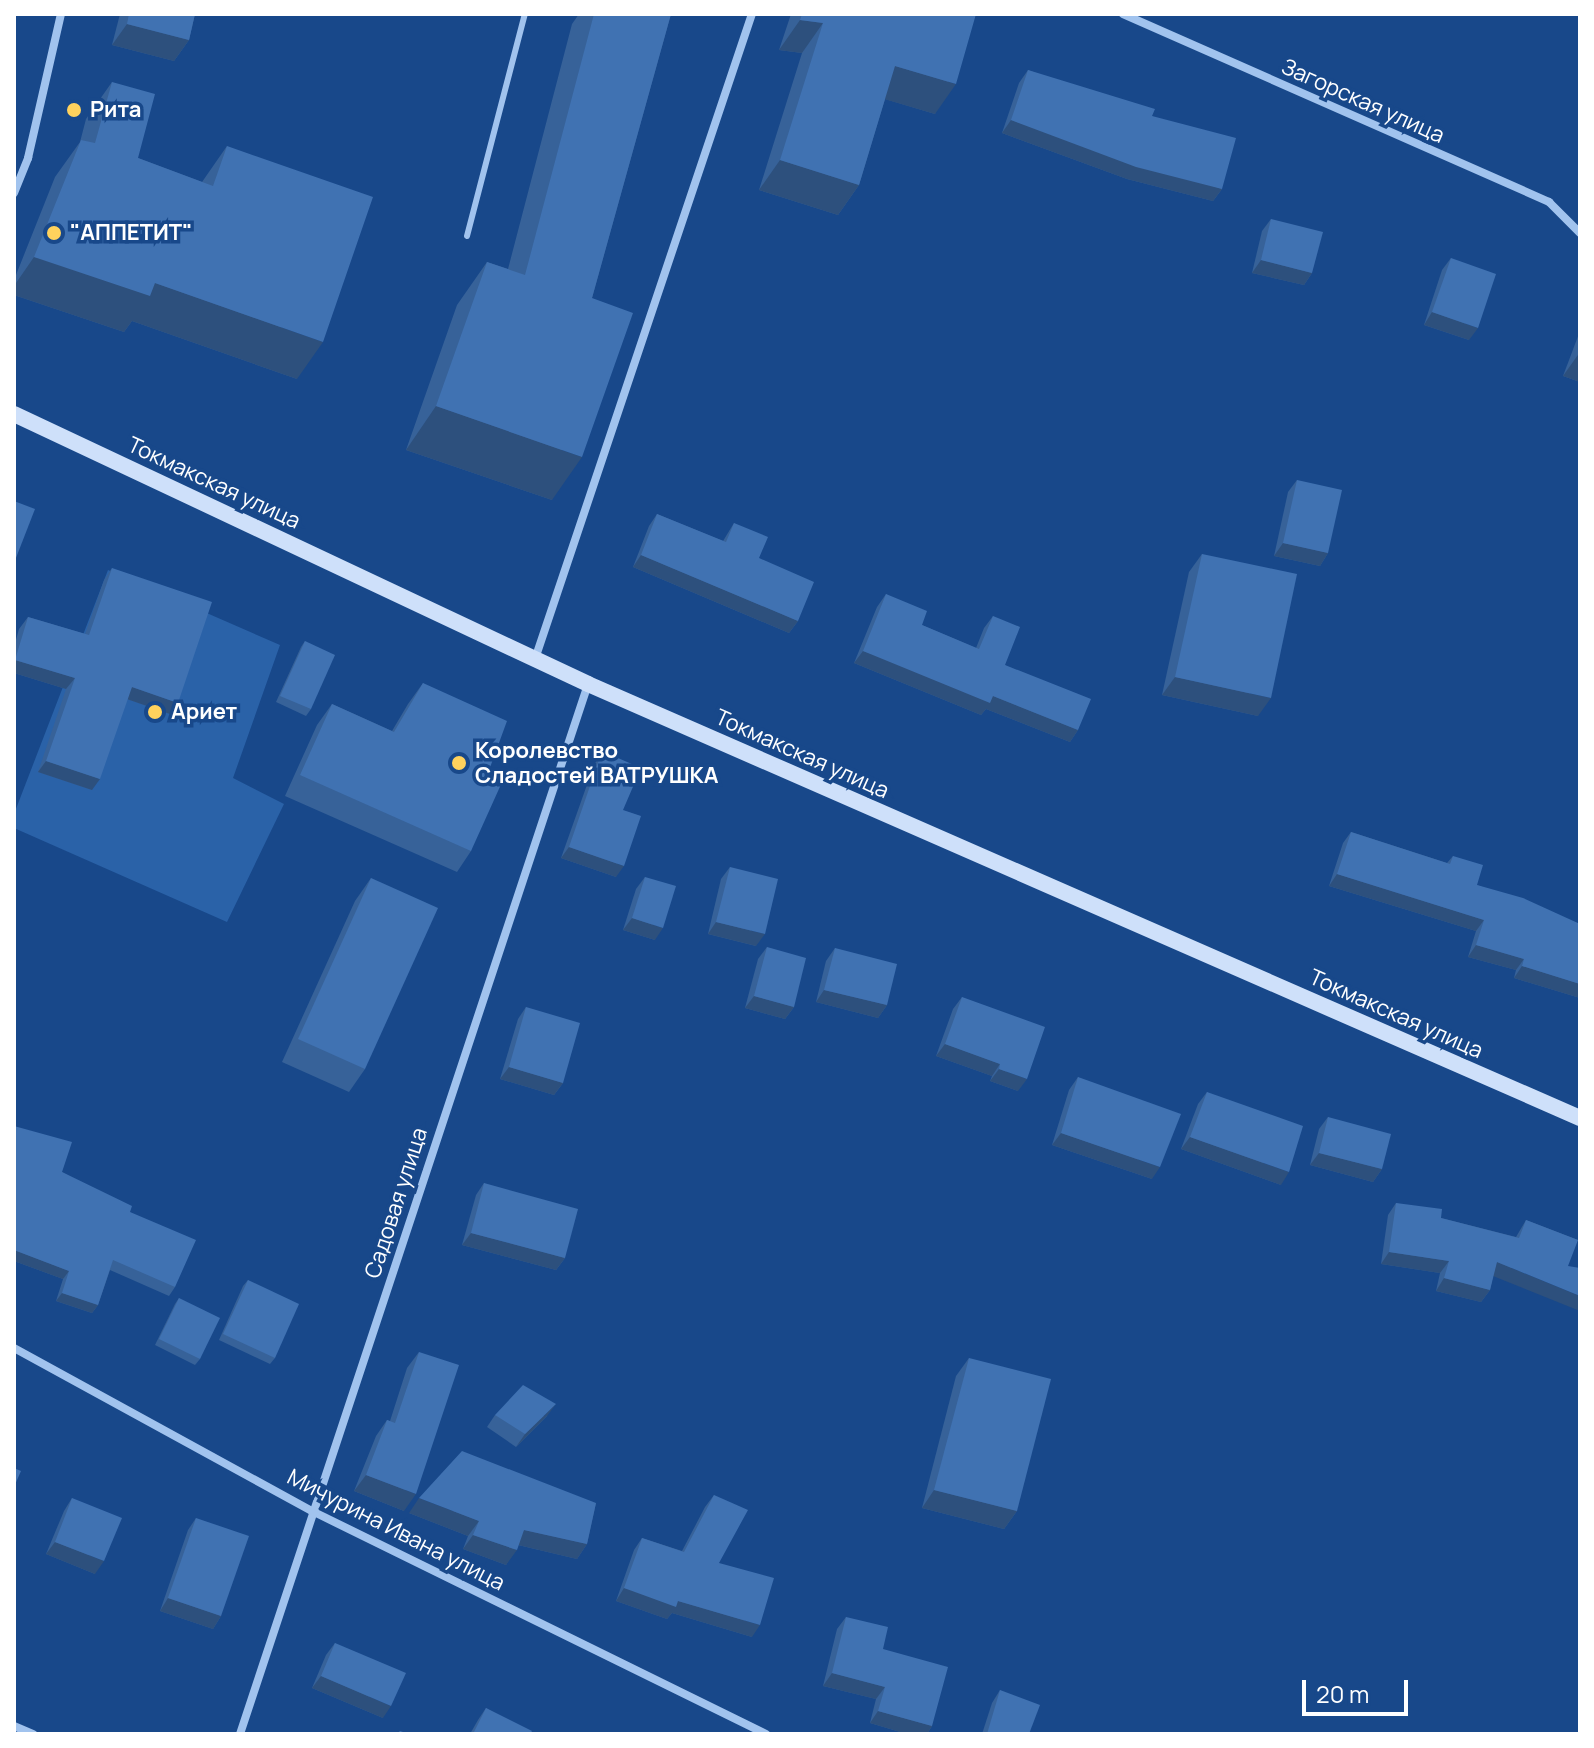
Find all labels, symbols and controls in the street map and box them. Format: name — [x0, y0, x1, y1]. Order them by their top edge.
street label: Загорская улица — [1278, 53, 1448, 149]
place label: Рита — [90, 97, 142, 123]
marker: Рита — [65, 101, 83, 119]
place label: "АППЕТИТ" — [70, 220, 192, 246]
marker: "АППЕТИТ" — [45, 224, 63, 242]
street label: Токмакская улица — [123, 431, 305, 535]
place label: Ариет — [171, 699, 237, 725]
marker: Ариет — [146, 703, 164, 721]
street label: Токмакская улица — [711, 704, 893, 804]
place label: Королевство Сладостей ВАТРУШКА — [475, 737, 719, 788]
marker: Королевство Сладостей ВАТРУШКА — [450, 754, 468, 772]
street label: Токмакская улица — [1305, 964, 1487, 1064]
street label: Садовая улица — [359, 1124, 433, 1282]
street label: Мичурина Ивана улица — [283, 1464, 509, 1596]
scale bar — [1306, 1664, 1412, 1714]
text: 20 m — [1316, 1677, 1369, 1710]

